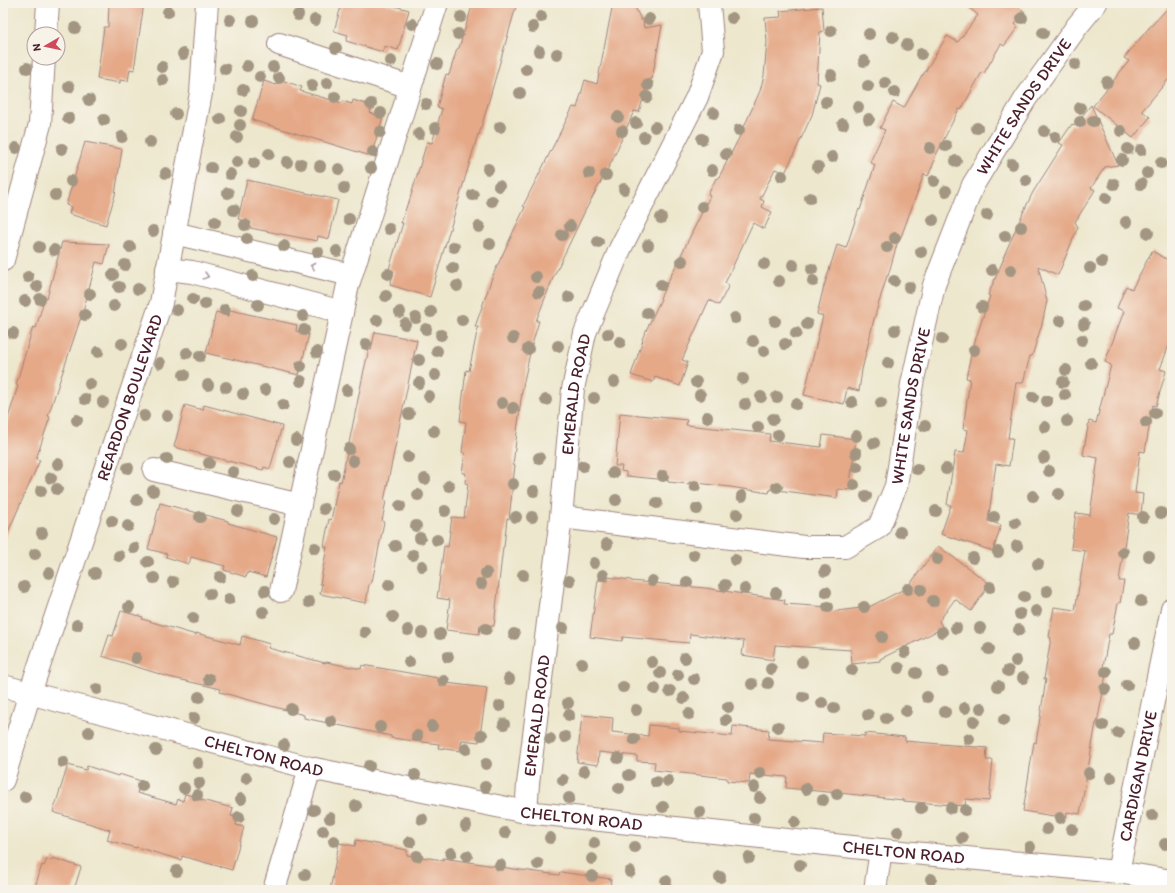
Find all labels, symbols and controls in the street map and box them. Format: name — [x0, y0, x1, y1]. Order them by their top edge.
north arrow — [26, 26, 66, 66]
street label: WHITE SANDS DRIVE — [972, 34, 1075, 179]
text: N — [30, 43, 44, 52]
one-way arrow — [310, 262, 317, 270]
one-way arrow — [203, 271, 209, 279]
street label: REARDON BOULEVARD — [92, 311, 167, 483]
street label: WHITE SANDS DRIVE — [886, 325, 934, 486]
street label: EMERALD ROAD — [557, 332, 595, 456]
street label: EMERALD ROAD — [519, 654, 554, 778]
street label: CARDIGAN DRIVE — [1114, 709, 1161, 843]
street label: CHELTON ROAD — [202, 730, 325, 781]
street label: CHELTON ROAD — [519, 801, 644, 834]
street label: CHELTON ROAD — [842, 836, 966, 868]

